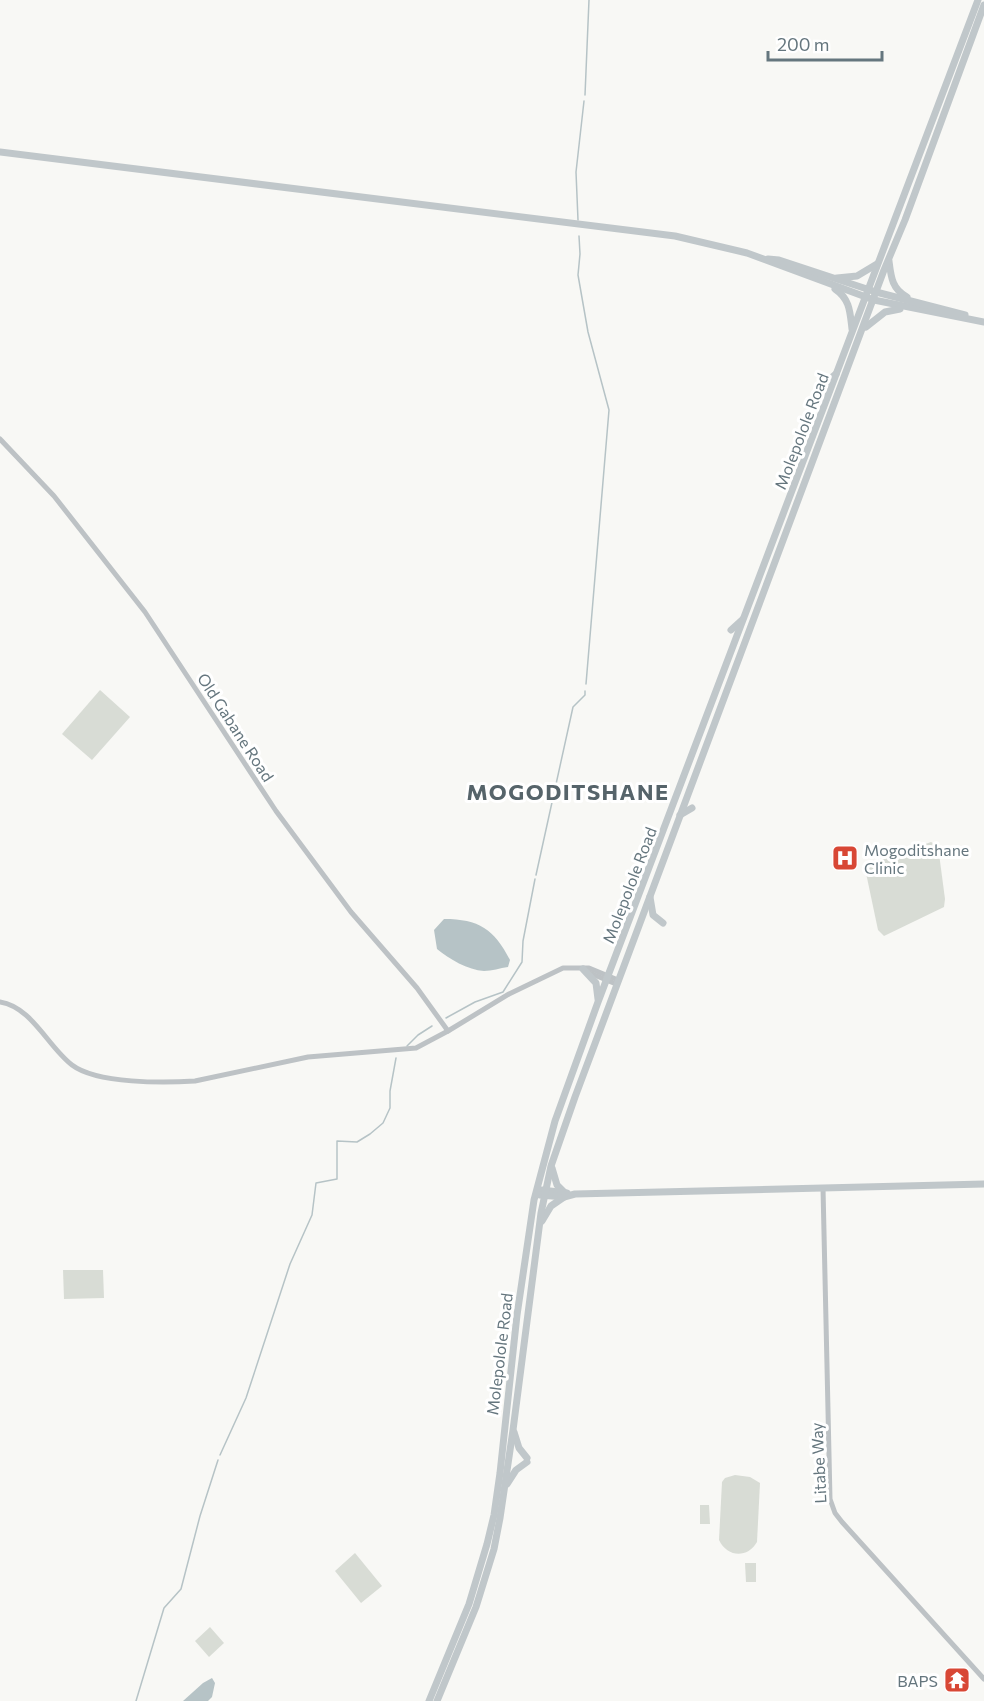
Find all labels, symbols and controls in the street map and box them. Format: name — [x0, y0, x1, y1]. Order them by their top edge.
scale bar — [768, 24, 882, 62]
text: 200 m — [777, 33, 830, 55]
street label: Molepolole Road — [770, 370, 832, 492]
street label: Old Gabane Road — [194, 669, 278, 785]
district label: MOGODITSHANE — [466, 778, 670, 805]
street label: Molepolole Road — [598, 824, 660, 946]
place label: Mogoditshane Clinic — [864, 840, 969, 877]
hospital icon: Mogoditshane Clinic — [830, 843, 860, 873]
street label: Molepolole Road — [482, 1292, 516, 1416]
street label: Litabe Way — [806, 1422, 830, 1504]
temple icon: BAPS — [942, 1665, 972, 1695]
place label: BAPS — [897, 1671, 938, 1690]

